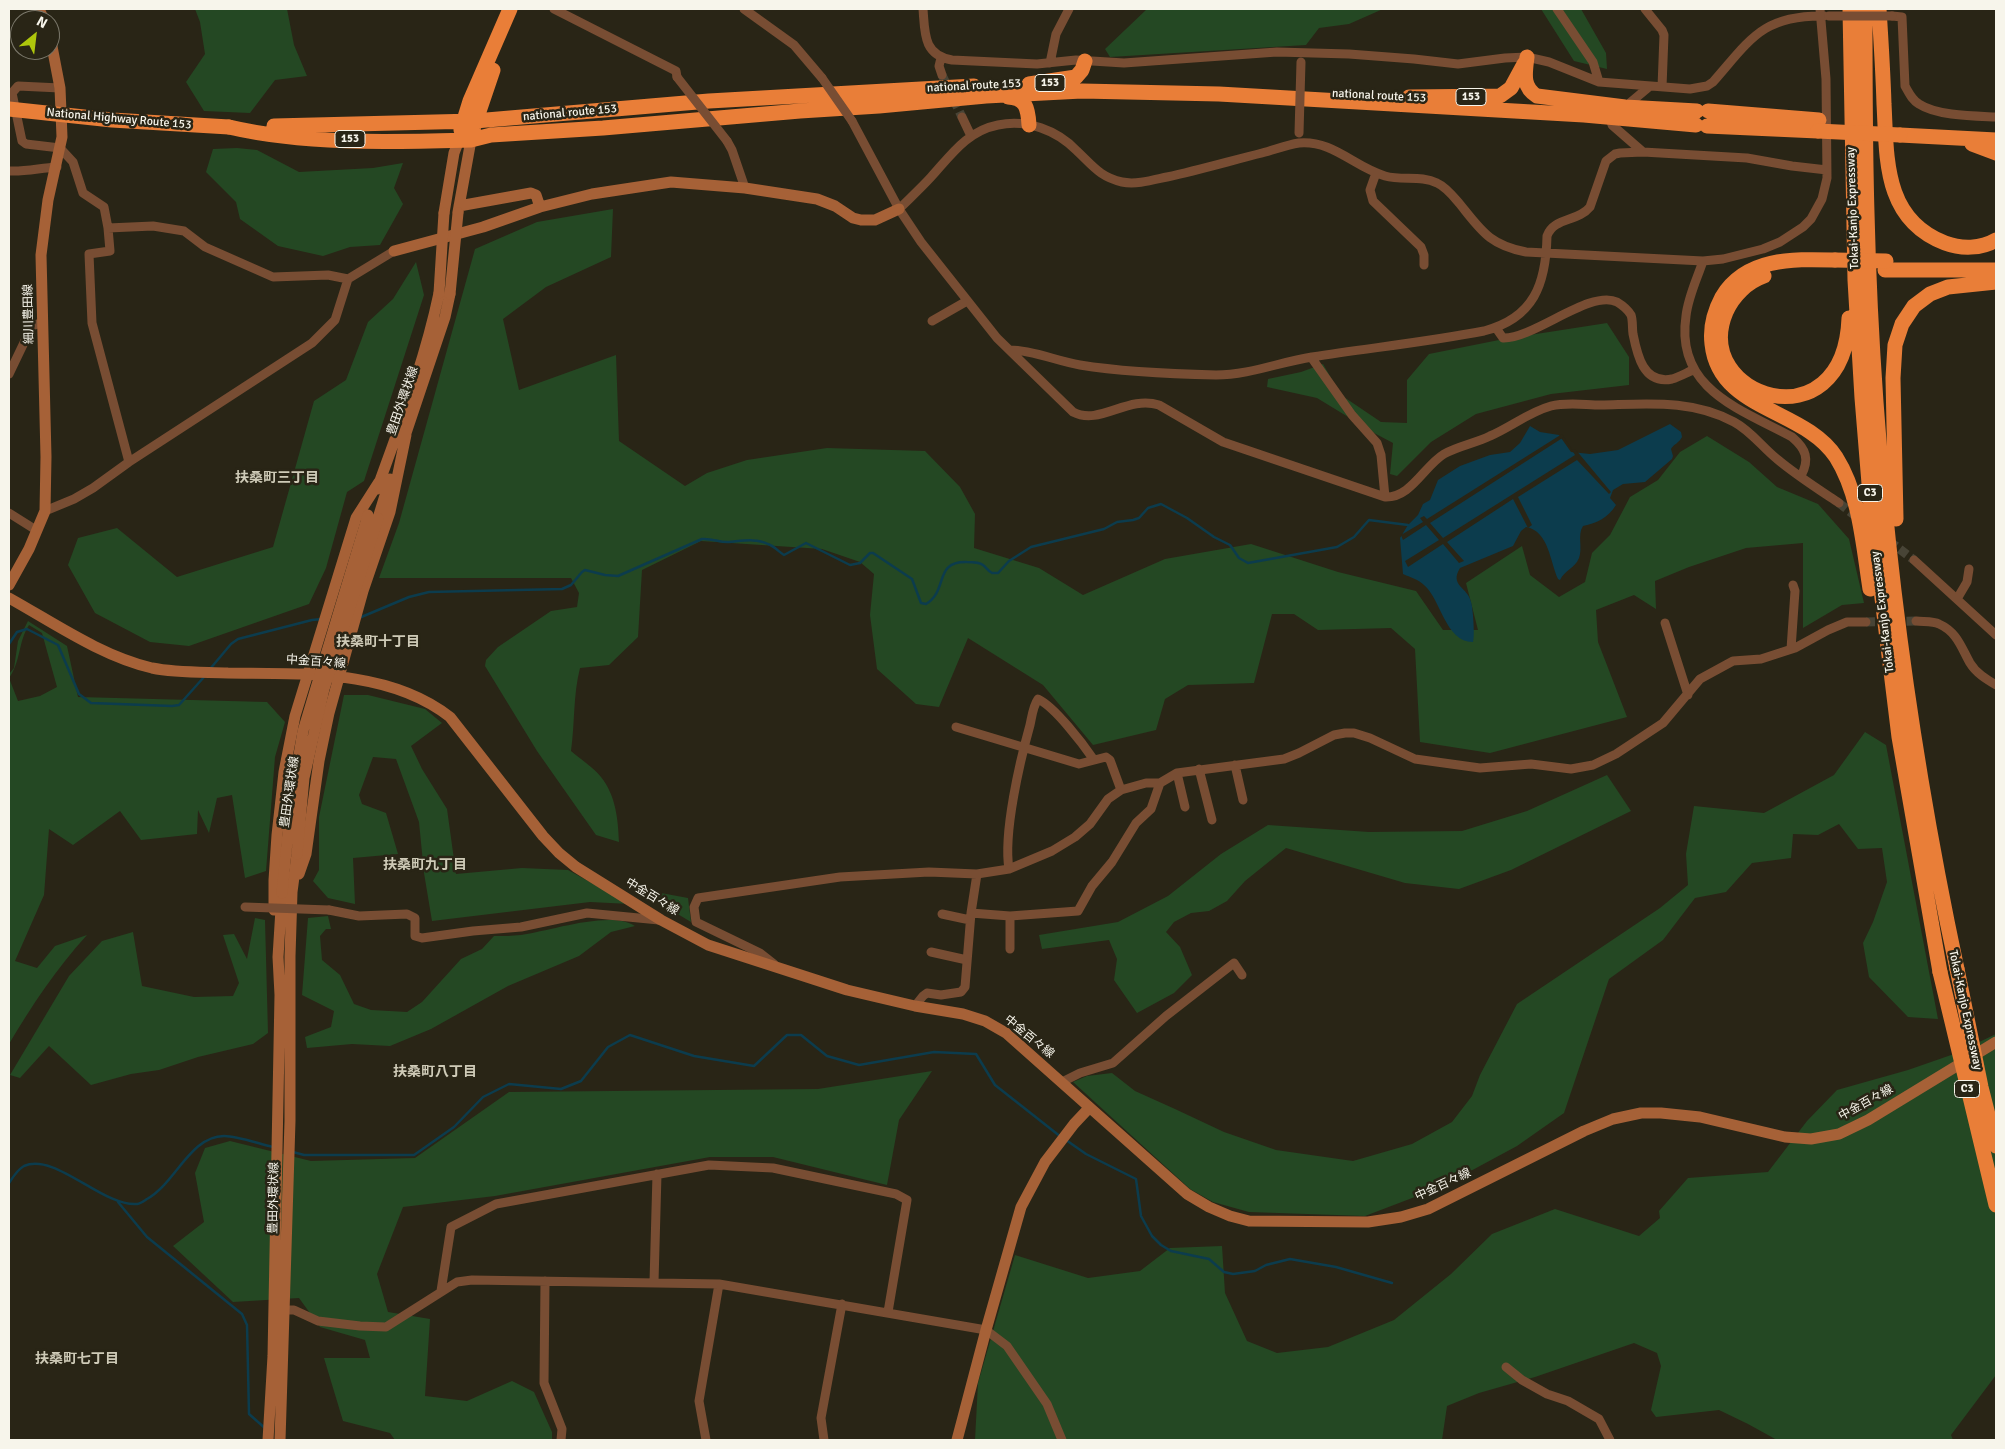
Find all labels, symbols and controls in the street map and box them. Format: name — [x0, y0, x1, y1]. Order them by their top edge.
north arrow — [10, 10, 60, 60]
text: N — [34, 13, 50, 32]
road number: 153 — [1035, 75, 1065, 92]
street label: national route 153 — [927, 76, 1021, 96]
street label: national route 153 — [1332, 86, 1426, 106]
road number: 153 — [1456, 88, 1486, 105]
street label: national route 153 — [522, 102, 618, 124]
street label: National Highway Route 153 — [46, 105, 192, 133]
road number: 153 — [335, 130, 365, 148]
street label: Tokai-Kanjo Expressway — [1844, 147, 1862, 269]
street label: 細川豊田線 — [21, 284, 37, 344]
street label: 豊田外環状線 — [384, 365, 422, 437]
district label: 扶桑町三丁目 — [235, 470, 319, 486]
road number: C3 — [1858, 484, 1882, 502]
street label: Tokai-Kanjo Expressway — [1868, 550, 1898, 674]
district label: 扶桑町十丁目 — [336, 634, 420, 650]
street label: 中金百々線 — [286, 653, 346, 671]
street label: 豊田外環状線 — [278, 755, 302, 829]
district label: 扶桑町九丁目 — [383, 857, 467, 873]
street label: 中金百々線 — [623, 875, 681, 919]
street label: Tokai-Kanjo Expressway — [1945, 949, 1985, 1071]
street label: 中金百々線 — [1001, 1013, 1057, 1061]
district label: 扶桑町八丁目 — [393, 1064, 477, 1080]
road number: C3 — [1954, 1080, 1980, 1098]
street label: 中金百々線 — [1836, 1082, 1896, 1124]
street label: 豊田外環状線 — [266, 1162, 282, 1234]
street label: 中金百々線 — [1413, 1166, 1473, 1204]
district label: 扶桑町七丁目 — [35, 1351, 119, 1367]

